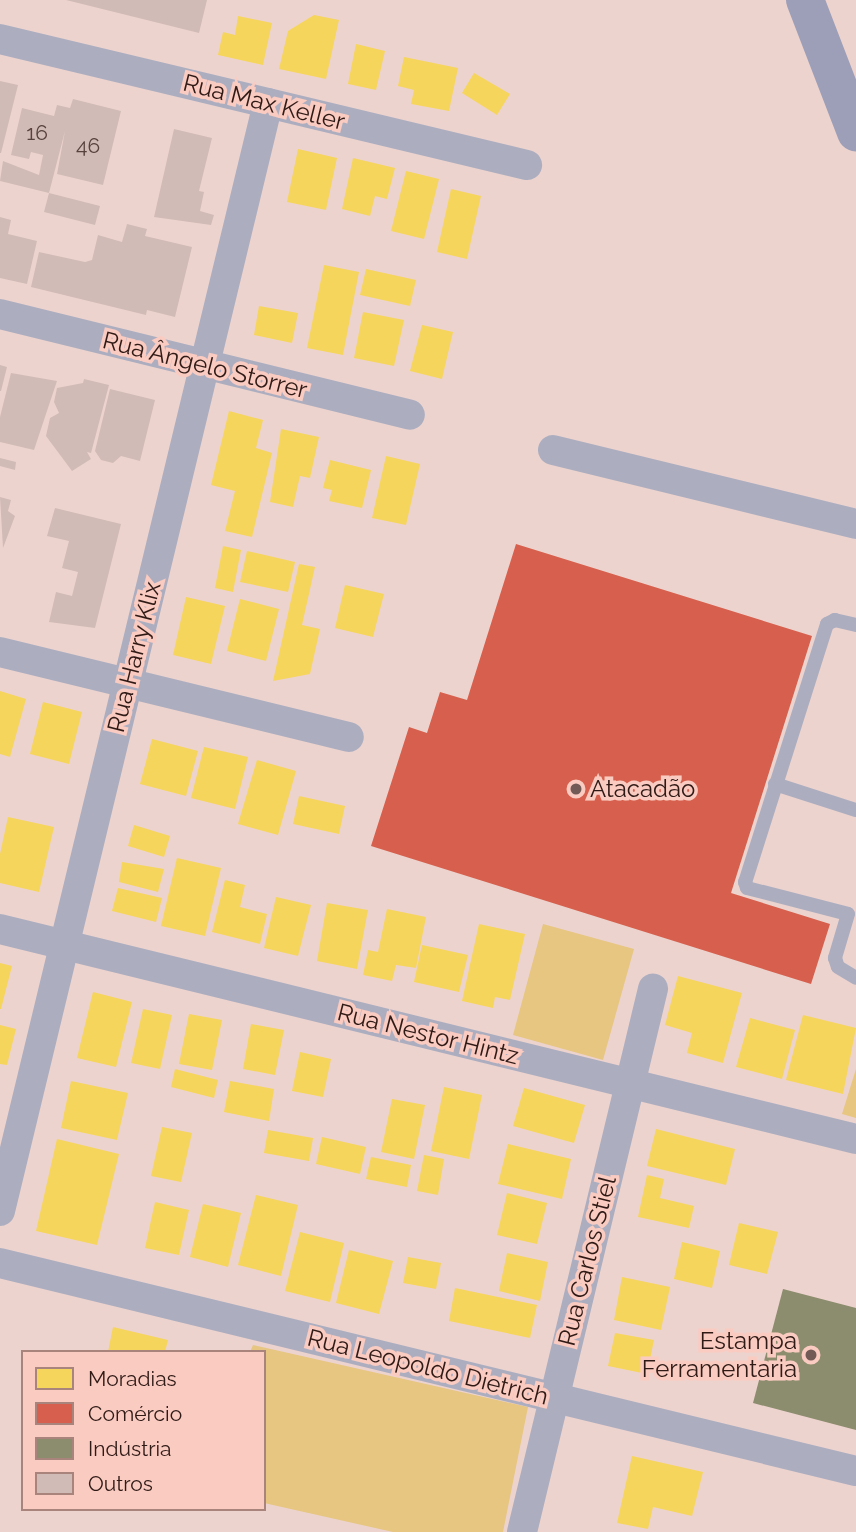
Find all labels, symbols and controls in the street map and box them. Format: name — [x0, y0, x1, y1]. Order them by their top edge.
street label: Rua Max Keller — [180, 68, 348, 136]
house number: 16 — [26, 120, 48, 146]
house number: 46 — [76, 133, 100, 159]
street label: Rua Ângelo Storrer — [99, 326, 311, 404]
street label: Rua Harry Klix — [101, 578, 167, 736]
place label: Atacadão — [590, 775, 695, 803]
marker: Atacadão — [568, 781, 584, 797]
street label: Rua Nestor Hintz — [334, 997, 522, 1071]
street label: Rua Carlos Stiel — [552, 1173, 622, 1349]
street label: Rua Leopoldo Dietrich — [305, 1323, 551, 1411]
place label: Estampa Ferramentaria — [642, 1327, 797, 1383]
marker: Estampa Ferramentaria — [803, 1347, 819, 1363]
legend — [21, 1350, 266, 1511]
text: Moradias — [88, 1366, 177, 1391]
text: Comércio — [88, 1401, 182, 1426]
text: Indústria — [88, 1436, 172, 1461]
text: Outros — [88, 1471, 153, 1496]

